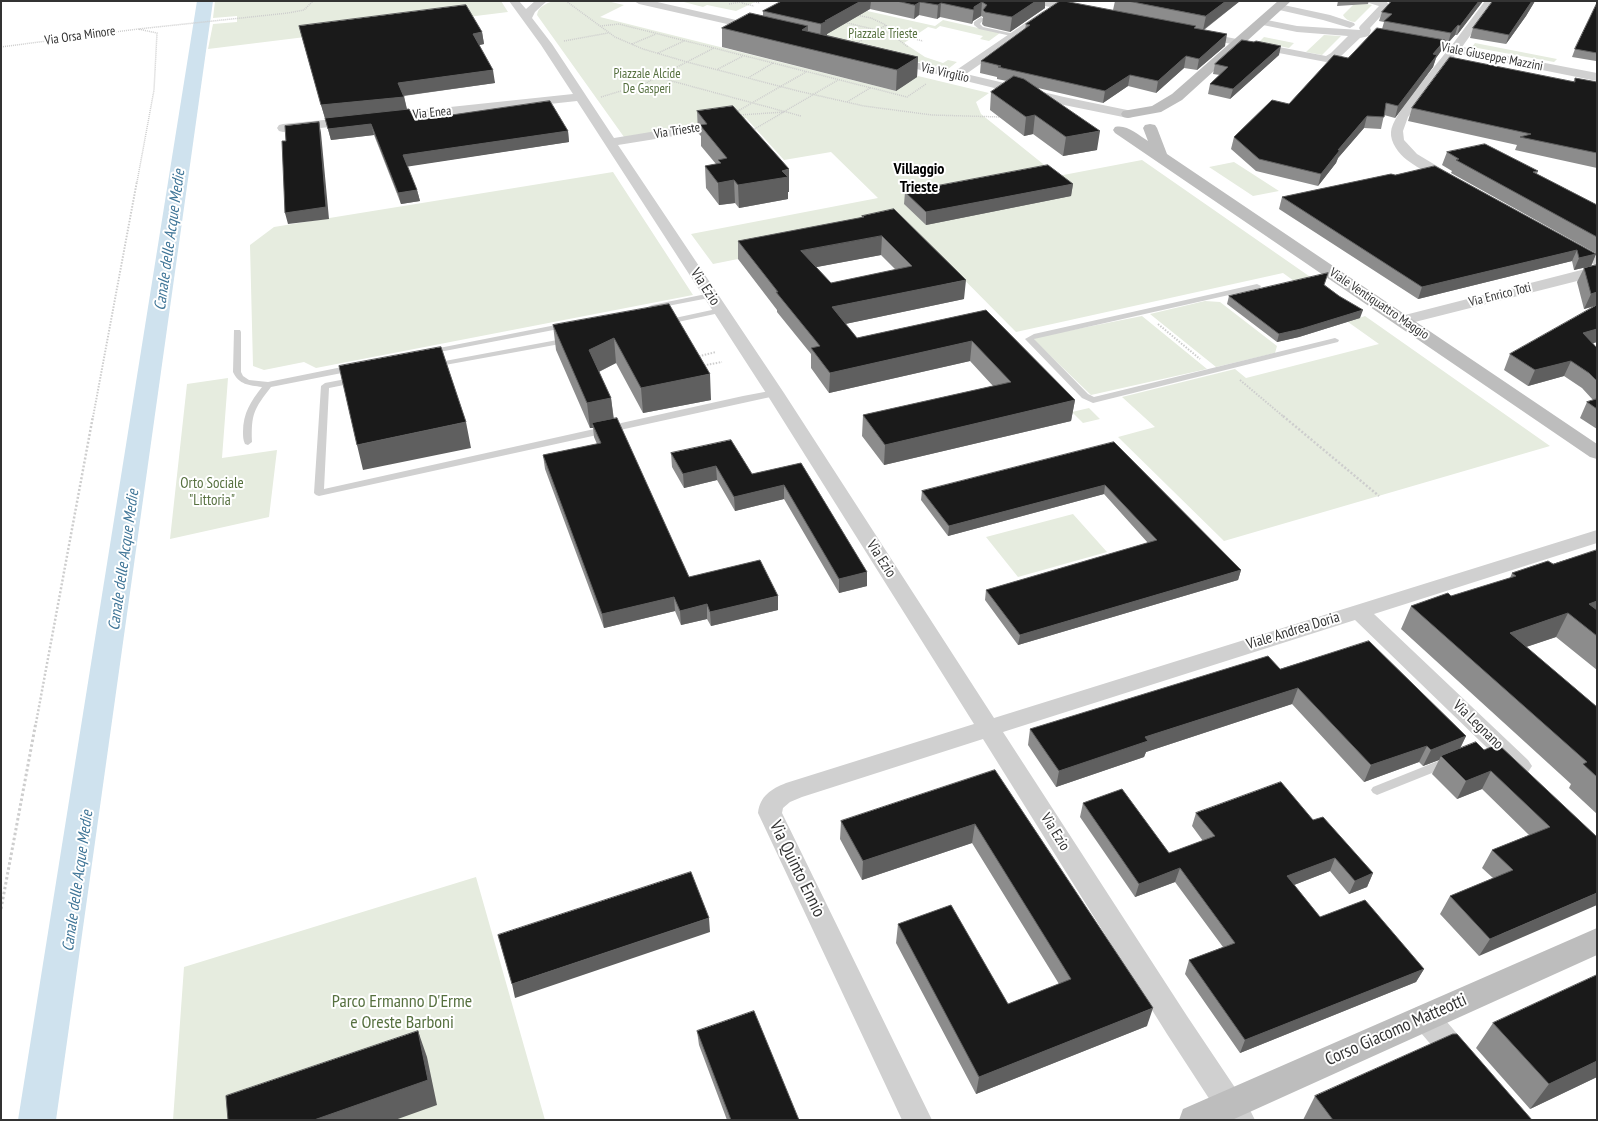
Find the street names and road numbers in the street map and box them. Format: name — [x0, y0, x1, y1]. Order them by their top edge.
street label: Via Orsa Minore — [44, 23, 116, 49]
street label: Viale Giuseppe Mazzini — [1440, 39, 1544, 75]
street label: Via Virgilio — [919, 60, 971, 86]
street label: Via Enea — [412, 103, 452, 123]
street label: Via Trieste — [653, 120, 701, 142]
street label: Via Ezio — [686, 265, 724, 309]
street label: Viale Ventiquattro Maggio — [1326, 265, 1432, 343]
street label: Via Enrico Toti — [1467, 280, 1533, 310]
street label: Via Ezio — [862, 537, 900, 581]
street label: Viale Andrea Doria — [1244, 608, 1342, 654]
street label: Via Legnano — [1449, 697, 1507, 753]
street label: Via Ezio — [1037, 810, 1073, 854]
street label: Via Quinto Ennio — [764, 817, 830, 921]
street label: Corso Giacomo Matteotti — [1322, 989, 1470, 1071]

